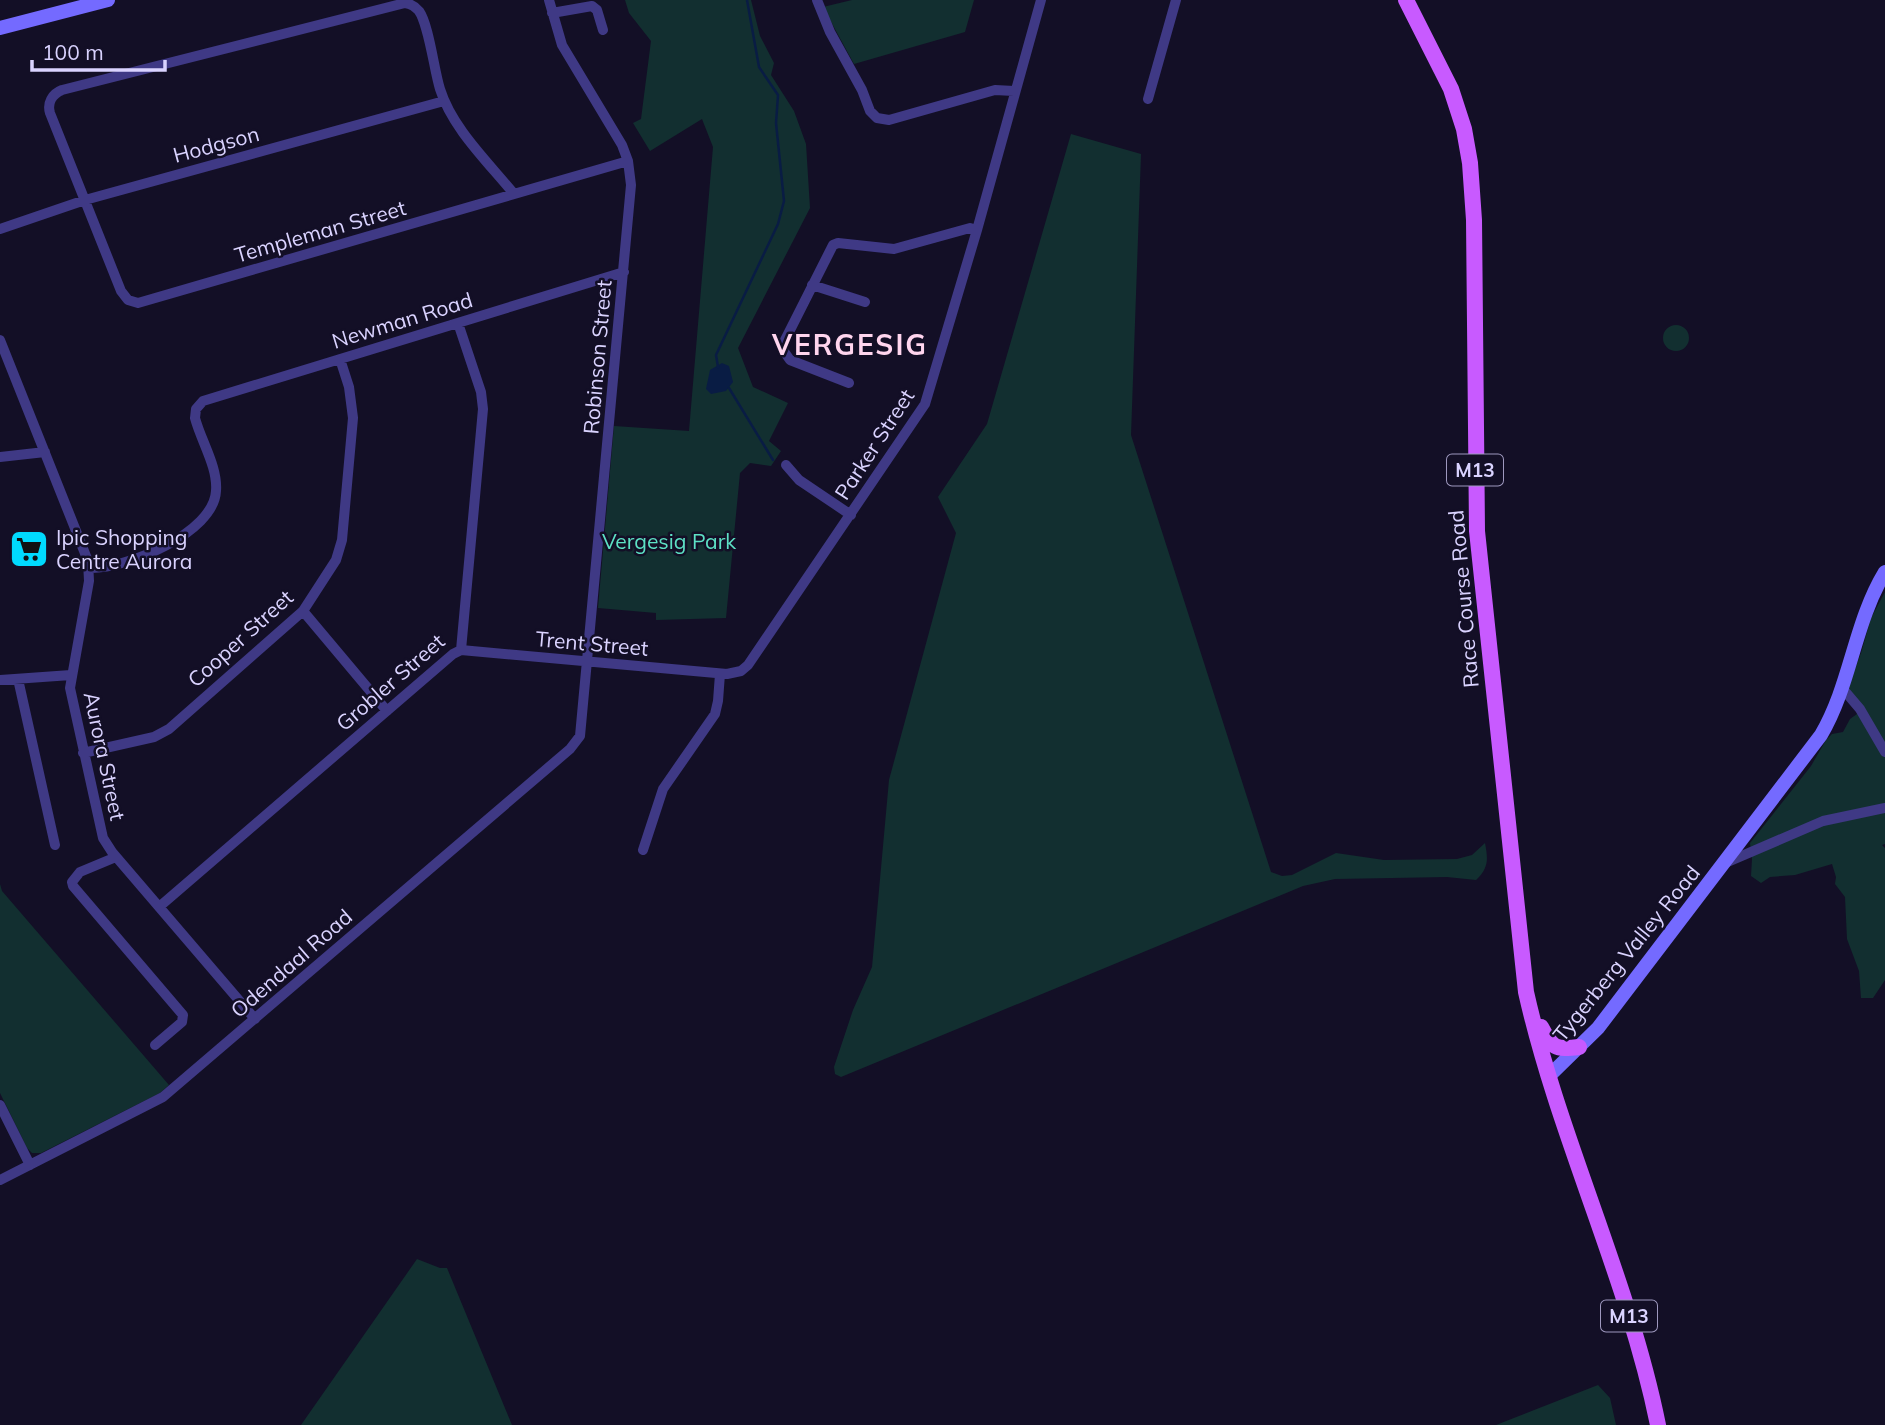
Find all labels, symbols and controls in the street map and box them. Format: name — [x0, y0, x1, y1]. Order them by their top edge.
scale bar — [32, 28, 164, 72]
text: 100 m — [42, 39, 104, 65]
street label: Hodgson — [170, 120, 262, 168]
street label: Templeman Street — [231, 194, 409, 268]
street label: Robinson Street — [577, 279, 617, 435]
street label: Newman Road — [329, 286, 475, 354]
district label: VERGESIG — [771, 327, 928, 362]
street label: Parker Street — [829, 384, 919, 504]
road number: M13 — [1447, 454, 1503, 485]
street label: Race Course Road — [1442, 509, 1484, 689]
place label: Ipic Shopping Centre Aurora — [56, 524, 192, 574]
supermarket icon: Ipic Shopping Centre Aurora — [8, 528, 50, 570]
park label: Vergesig Park — [602, 528, 736, 554]
street label: Cooper Street — [182, 584, 298, 692]
street label: Trent Street — [534, 625, 650, 661]
street label: Grobler Street — [331, 628, 449, 736]
street label: Aurora Street — [79, 689, 131, 823]
street label: Tygerberg Valley Road — [1547, 860, 1705, 1046]
street label: Odendaal Road — [225, 903, 357, 1023]
road number: M13 — [1601, 1300, 1657, 1332]

